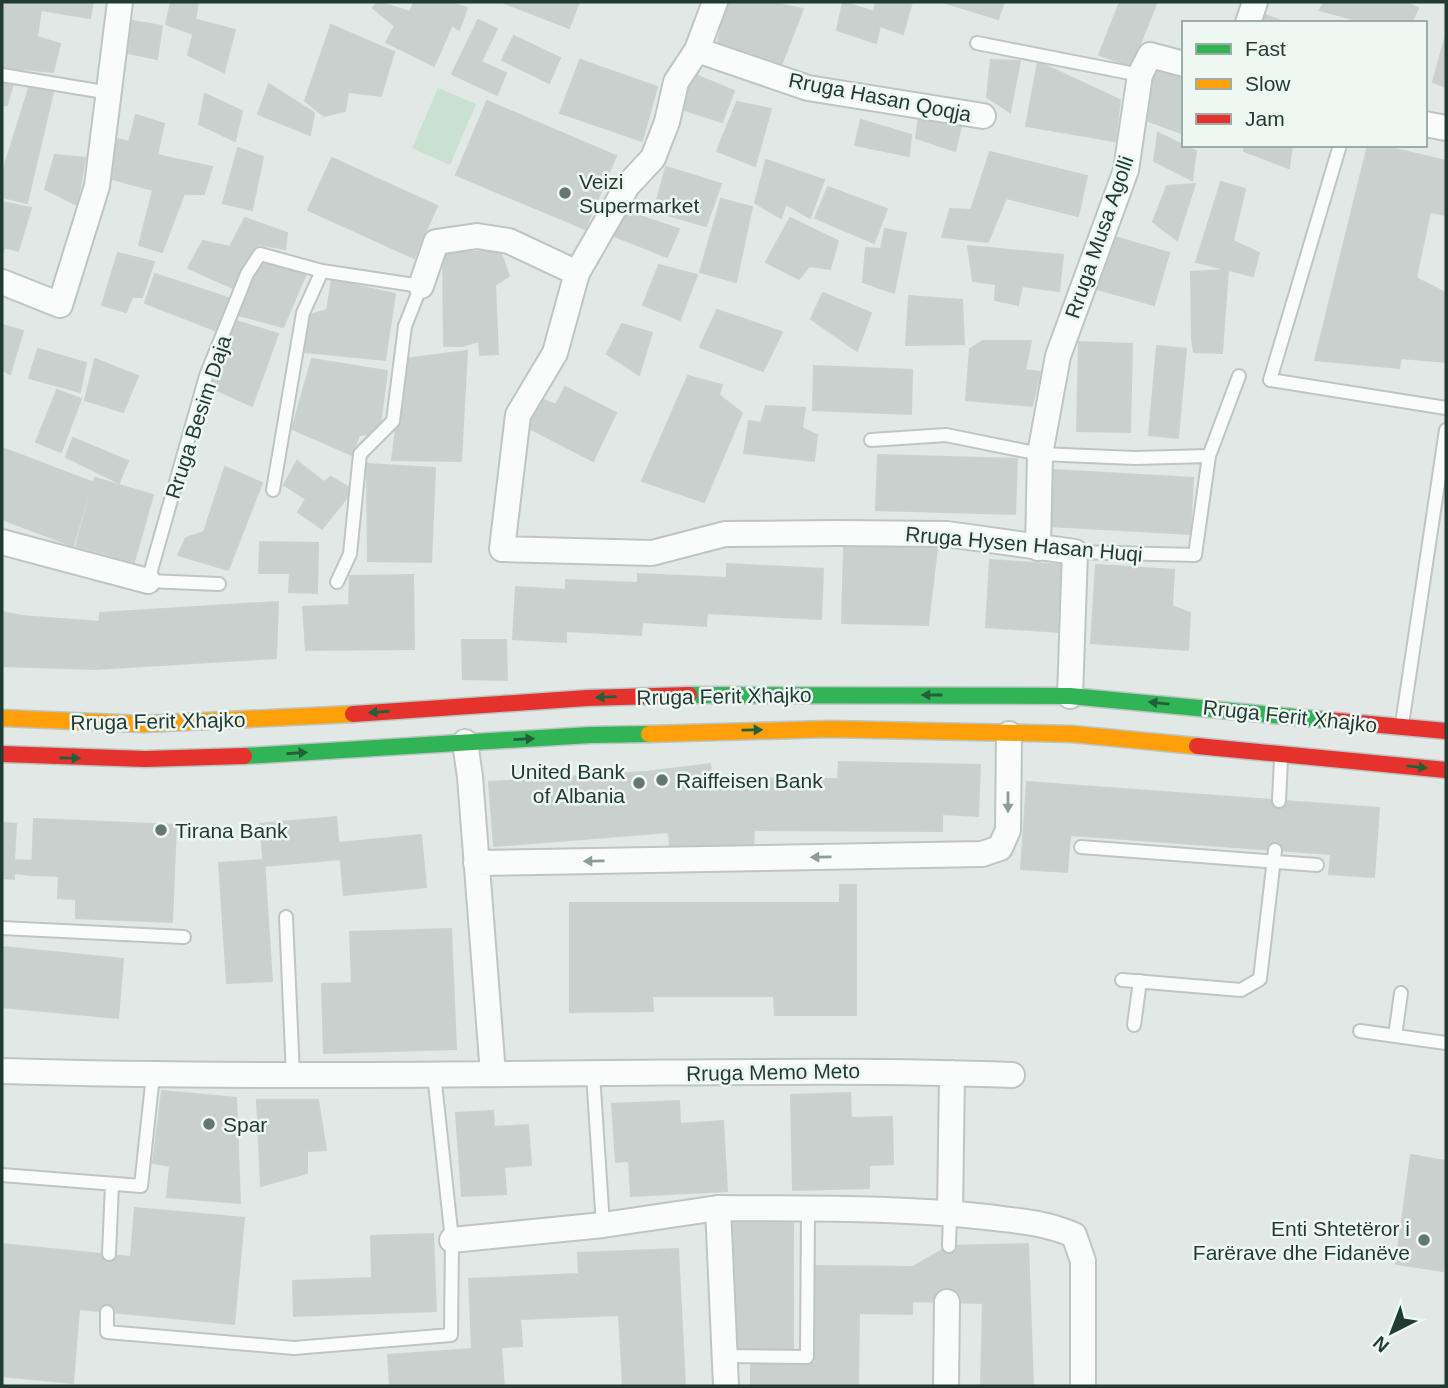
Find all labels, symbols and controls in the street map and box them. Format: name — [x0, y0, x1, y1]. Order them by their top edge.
legend — [1182, 21, 1427, 147]
text: Fast — [1245, 37, 1286, 60]
street label: Rruga Hasan Qoqja — [787, 68, 974, 126]
text: Slow — [1245, 72, 1291, 95]
text: Jam — [1245, 107, 1285, 130]
street label: Rruga Musa Agolli — [1060, 153, 1138, 321]
place label: Veizi Supermarket — [579, 170, 699, 217]
marker: Veizi Supermarket — [557, 185, 573, 201]
street label: Rruga Besim Daja — [161, 332, 235, 502]
street label: Rruga Hysen Hasan Huqi — [904, 522, 1144, 566]
street label: Rruga Ferit Xhajko — [636, 683, 812, 709]
one-way arrow — [920, 689, 942, 701]
one-way arrow — [595, 692, 617, 703]
street label: Rruga Ferit Xhajko — [1202, 695, 1378, 737]
one-way arrow — [1148, 697, 1170, 708]
one-way arrow — [368, 707, 390, 718]
street label: Rruga Ferit Xhajko — [70, 708, 246, 734]
one-way arrow — [741, 724, 763, 736]
one-way arrow — [514, 733, 536, 744]
one-way arrow — [286, 747, 308, 758]
one-way arrow — [59, 752, 81, 763]
place label: United Bank of Albania — [511, 760, 625, 807]
one-way arrow — [1406, 762, 1428, 773]
place label: Raiffeisen Bank — [676, 769, 823, 792]
marker: Raiffeisen Bank — [654, 772, 670, 788]
marker: United Bank of Albania — [631, 775, 647, 791]
one-way arrow — [1002, 791, 1014, 813]
place label: Tirana Bank — [175, 819, 288, 842]
marker: Tirana Bank — [153, 822, 169, 838]
one-way arrow — [810, 851, 832, 863]
one-way arrow — [582, 855, 604, 867]
street label: Rruga Memo Meto — [686, 1059, 860, 1085]
place label: Spar — [223, 1113, 267, 1136]
marker: Spar — [201, 1116, 217, 1132]
place label: Enti Shtetëror i Farërave dhe Fidanëve — [1193, 1217, 1410, 1264]
marker: Enti Shtetëror i Farërave dhe Fidanëve — [1416, 1232, 1432, 1248]
north arrow — [1357, 1297, 1427, 1367]
text: N — [1369, 1332, 1393, 1357]

